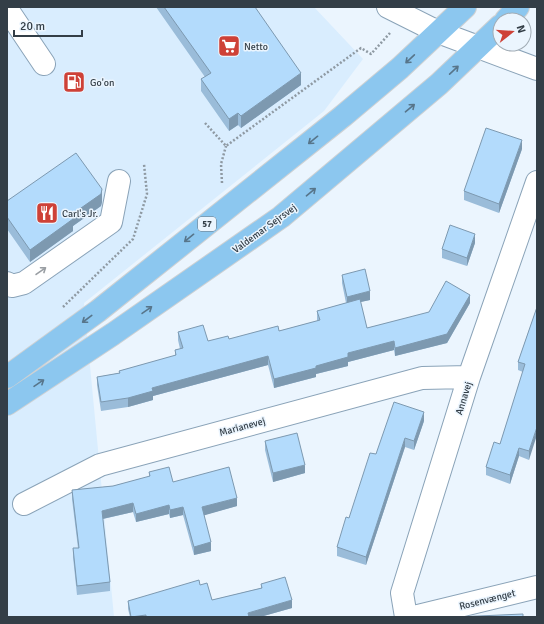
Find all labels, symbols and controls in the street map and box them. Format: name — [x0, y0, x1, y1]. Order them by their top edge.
scale bar — [14, 12, 82, 38]
north arrow — [492, 12, 532, 52]
text: 20 m — [20, 19, 45, 34]
text: N — [514, 24, 528, 35]
supermarket icon: Netto — [216, 33, 242, 59]
place label: Netto — [244, 41, 268, 53]
one-way arrow — [405, 54, 415, 64]
one-way arrow — [448, 66, 459, 75]
fuel station icon: Go'on — [61, 69, 87, 95]
place label: Go'on — [90, 77, 114, 89]
one-way arrow — [405, 104, 416, 113]
one-way arrow — [307, 135, 318, 144]
one-way arrow — [306, 188, 316, 197]
restaurant icon: Carl's Jr. — [34, 200, 60, 226]
street label: Valdemar Sejrsvej — [230, 201, 299, 256]
place label: Carl's Jr. — [62, 208, 98, 220]
road number: 57 — [198, 217, 216, 231]
one-way arrow — [184, 234, 195, 243]
one-way arrow — [35, 267, 46, 275]
one-way arrow — [142, 306, 153, 314]
one-way arrow — [82, 315, 93, 323]
one-way arrow — [34, 378, 45, 387]
street label: Annavej — [453, 380, 475, 416]
street label: Marianevej — [218, 415, 267, 439]
street label: Rosenvænget — [458, 587, 517, 613]

